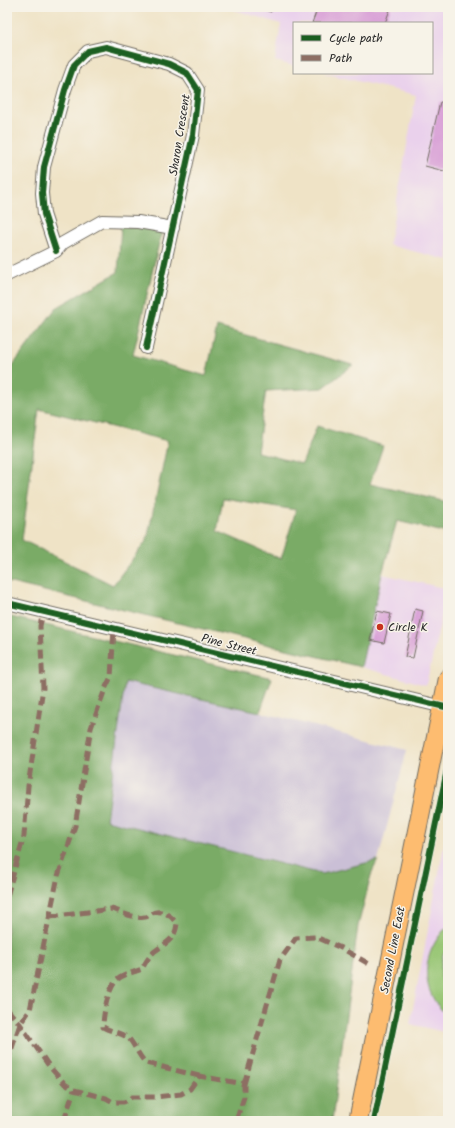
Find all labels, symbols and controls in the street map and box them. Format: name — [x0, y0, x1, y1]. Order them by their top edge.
legend — [293, 22, 433, 74]
text: Cycle path — [329, 29, 383, 48]
text: Path — [329, 49, 352, 68]
street label: Sharon Crescent — [164, 92, 196, 177]
place label: Circle K — [388, 618, 429, 637]
marker: Circle K — [375, 622, 385, 632]
street label: Pine Street — [199, 629, 259, 661]
street label: Second Line East — [375, 905, 411, 995]

